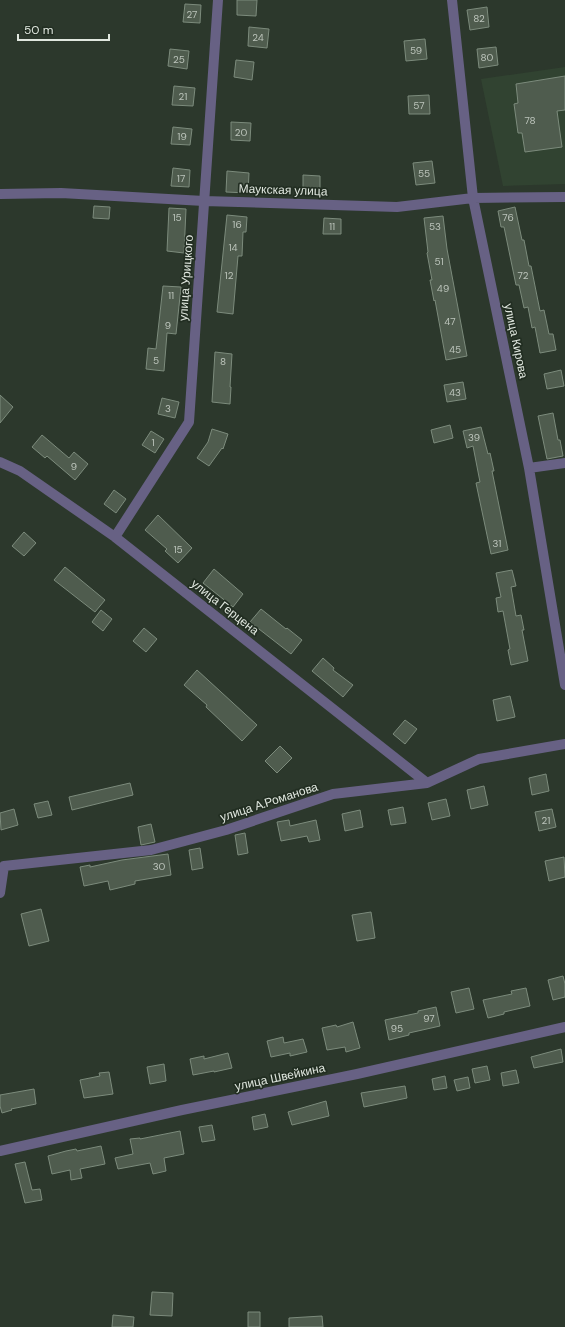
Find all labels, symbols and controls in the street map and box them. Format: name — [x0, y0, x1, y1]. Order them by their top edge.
house number: 27 — [187, 8, 197, 21]
house number: 82 — [473, 12, 485, 25]
scale bar — [18, 16, 109, 42]
text: 50 m — [24, 22, 53, 38]
house number: 24 — [252, 31, 264, 44]
house number: 59 — [410, 44, 422, 57]
house number: 80 — [481, 51, 494, 64]
house number: 25 — [173, 53, 185, 66]
house number: 21 — [179, 90, 187, 103]
house number: 57 — [413, 99, 425, 112]
house number: 78 — [524, 114, 536, 127]
house number: 20 — [235, 126, 247, 139]
house number: 19 — [177, 130, 187, 143]
house number: 55 — [418, 167, 430, 180]
house number: 17 — [177, 172, 185, 185]
street label: Маукская улица — [238, 180, 328, 200]
house number: 15 — [172, 211, 182, 224]
house number: 76 — [502, 211, 514, 224]
house number: 16 — [232, 218, 242, 231]
house number: 11 — [329, 220, 335, 233]
house number: 53 — [429, 220, 441, 233]
street label: улица Урицкого — [175, 234, 197, 322]
house number: 14 — [228, 241, 238, 254]
house number: 51 — [434, 255, 444, 268]
house number: 12 — [225, 269, 234, 282]
house number: 72 — [518, 269, 529, 282]
house number: 49 — [437, 282, 449, 295]
house number: 11 — [168, 289, 174, 302]
street label: улица Кирова — [500, 302, 532, 380]
house number: 47 — [444, 315, 456, 328]
house number: 9 — [165, 319, 171, 332]
house number: 45 — [449, 343, 461, 356]
house number: 5 — [153, 354, 159, 367]
house number: 8 — [220, 355, 226, 368]
house number: 43 — [449, 386, 461, 399]
house number: 3 — [165, 402, 171, 415]
house number: 39 — [468, 431, 480, 444]
house number: 1 — [151, 436, 155, 449]
house number: 9 — [71, 460, 77, 473]
house number: 31 — [493, 537, 501, 550]
house number: 15 — [173, 543, 183, 556]
street label: улица Герцена — [188, 575, 262, 639]
street label: улица А.Романова — [218, 779, 320, 825]
house number: 21 — [542, 814, 550, 827]
house number: 30 — [153, 860, 166, 873]
house number: 97 — [423, 1012, 435, 1025]
house number: 95 — [391, 1022, 403, 1035]
street label: улица Швейкина — [233, 1060, 327, 1094]

